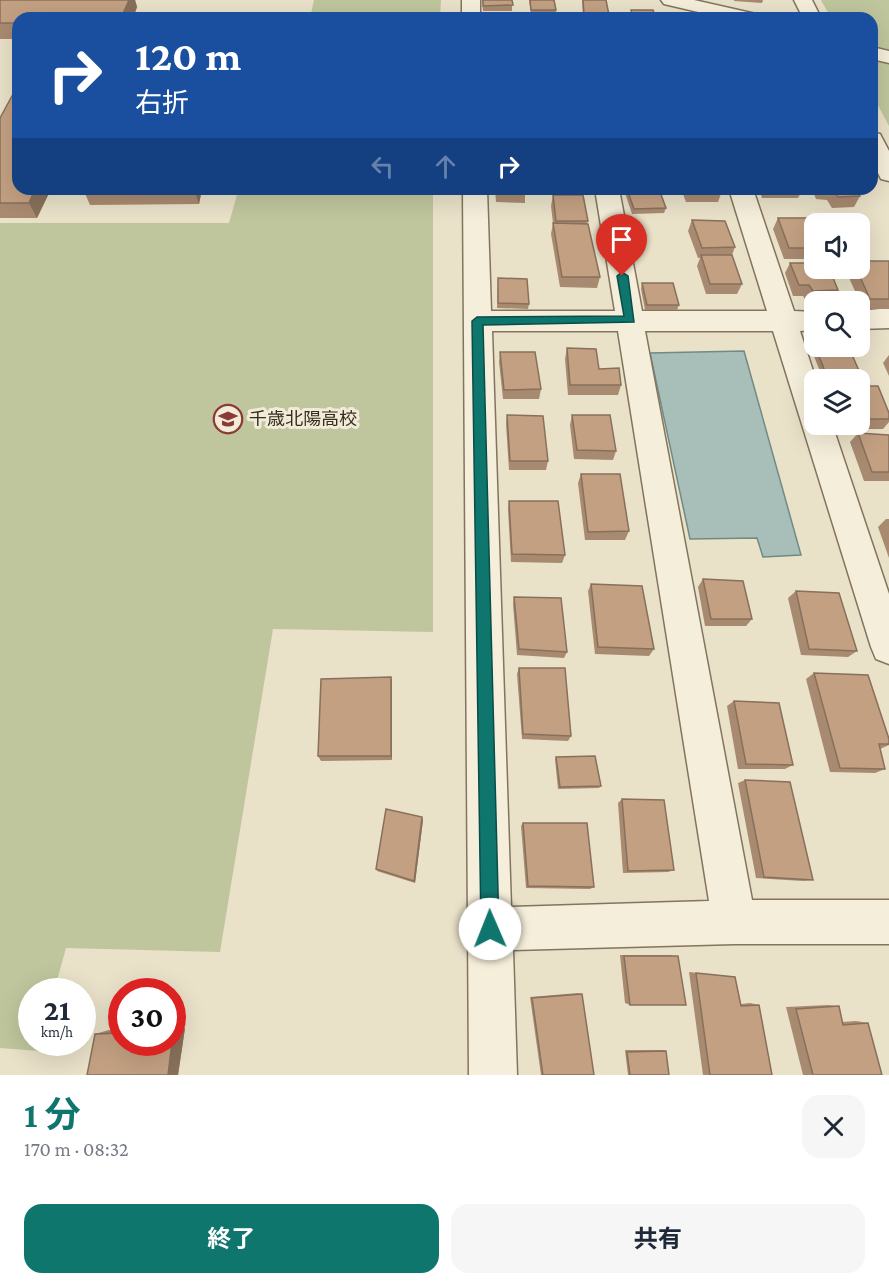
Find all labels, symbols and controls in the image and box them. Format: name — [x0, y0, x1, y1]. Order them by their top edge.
text: 120 m — [135, 32, 241, 79]
icon: right — [36, 36, 114, 114]
text: 右折 — [135, 88, 189, 118]
icon: left — [366, 150, 399, 183]
icon: ahead — [429, 150, 462, 183]
icon: right — [492, 150, 525, 183]
map controls — [804, 213, 870, 435]
button: sound — [804, 213, 870, 279]
pin — [596, 214, 647, 276]
icon: arrive — [605, 223, 638, 256]
button: search — [804, 291, 870, 357]
button: layers — [804, 369, 870, 435]
school or university icon: 千歳北陽高校 — [212, 403, 244, 435]
place label: 千歳北陽高校 — [249, 409, 357, 429]
position arrow — [458, 897, 522, 961]
speed limit sign: 30 — [108, 978, 186, 1056]
text: 21 — [44, 993, 70, 1026]
text: km/h — [41, 1024, 73, 1040]
text: 1 分 — [24, 1095, 80, 1135]
button: close — [802, 1095, 865, 1158]
text: 170 m · 08:32 — [24, 1138, 129, 1160]
button: 終了 — [24, 1204, 439, 1273]
button: 共有 — [451, 1204, 865, 1273]

